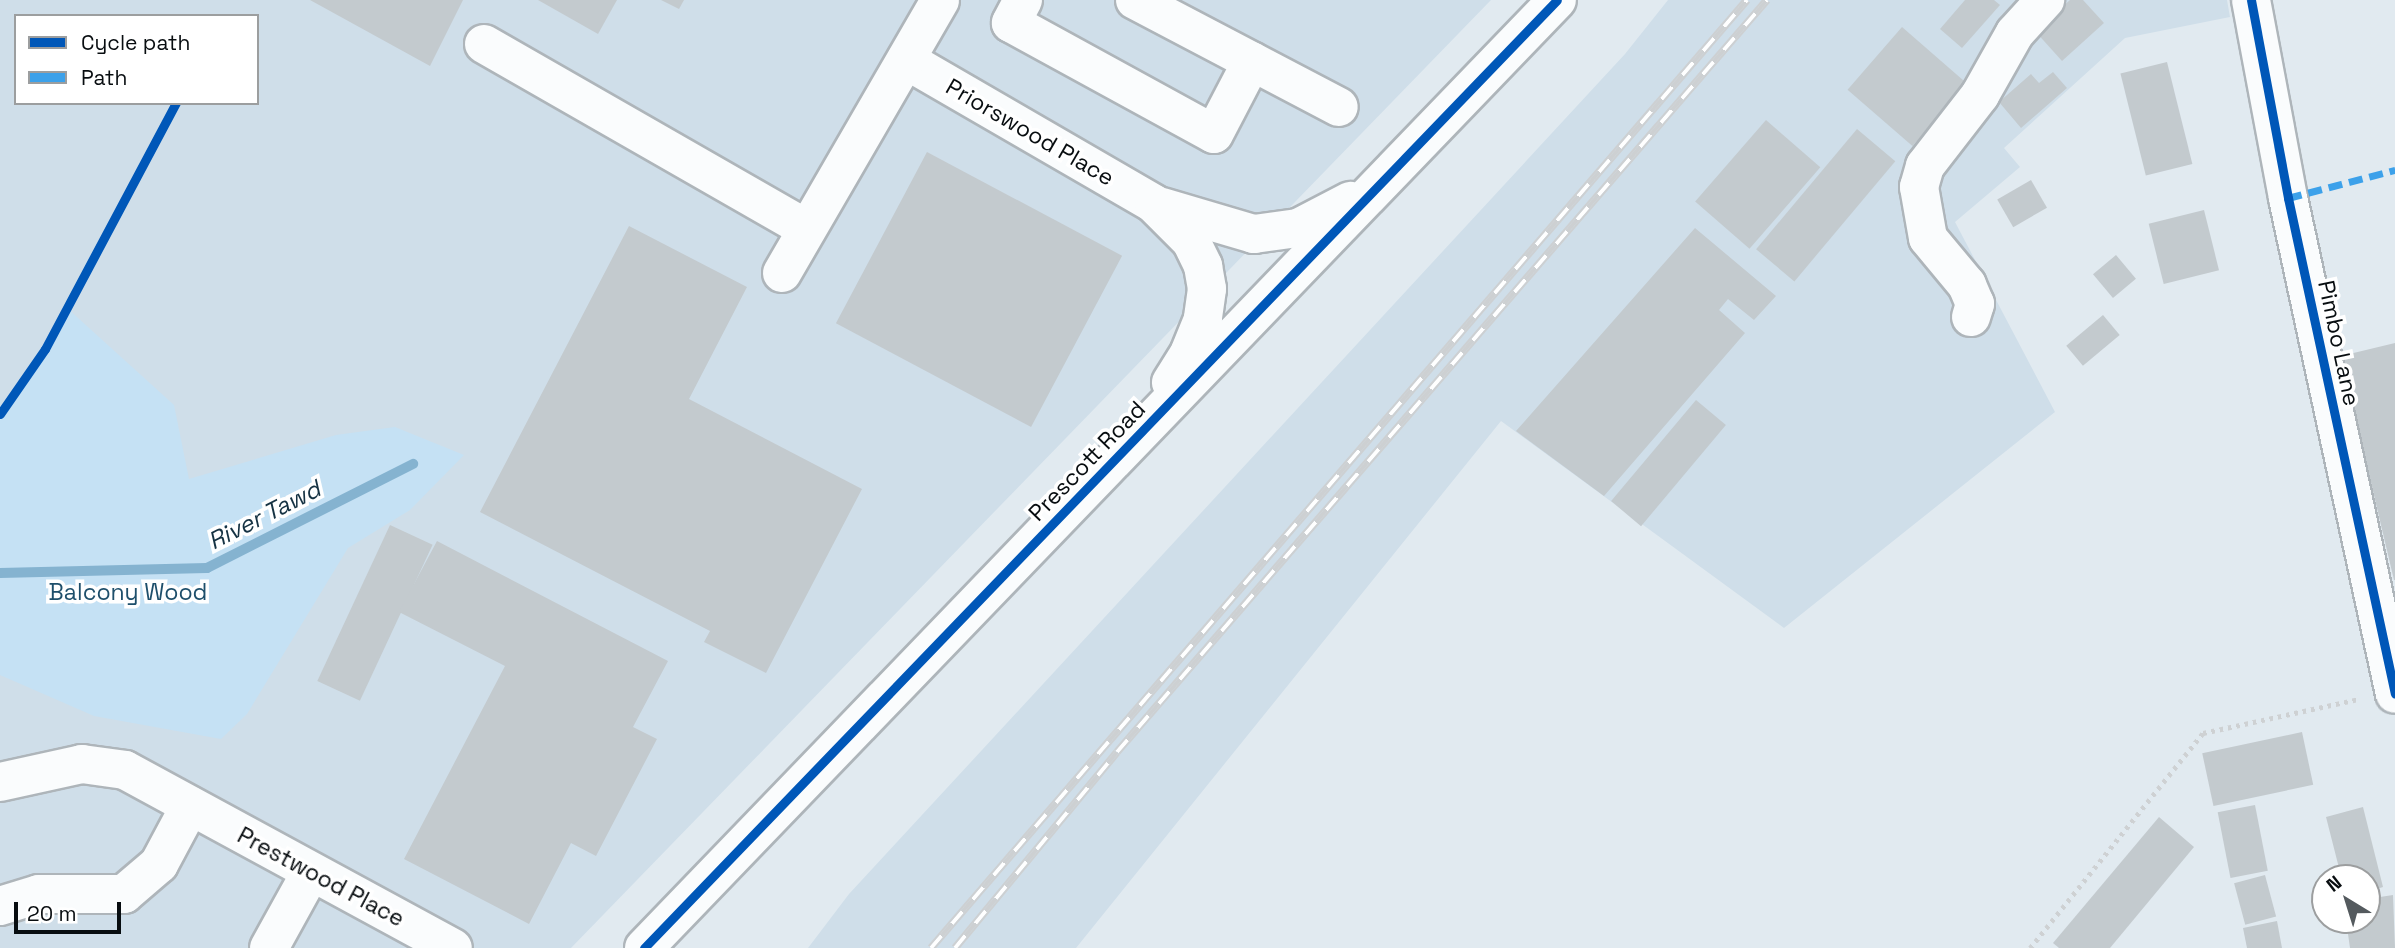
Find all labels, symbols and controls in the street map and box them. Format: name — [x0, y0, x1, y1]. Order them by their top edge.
legend — [14, 14, 259, 105]
text: Cycle path — [81, 29, 190, 56]
text: Path — [81, 64, 127, 91]
street label: Priorswood Place — [941, 73, 1119, 191]
street label: Pimbo Lane — [2312, 278, 2366, 408]
street label: Prescott Road — [1023, 395, 1151, 527]
water label: River Tawd — [203, 474, 325, 556]
park label: Balcony Wood — [49, 578, 207, 606]
street label: Prestwood Place — [233, 821, 409, 933]
north arrow — [2311, 864, 2381, 934]
text: N — [2321, 870, 2347, 897]
scale bar — [18, 888, 124, 932]
text: 20 m — [27, 900, 77, 927]

